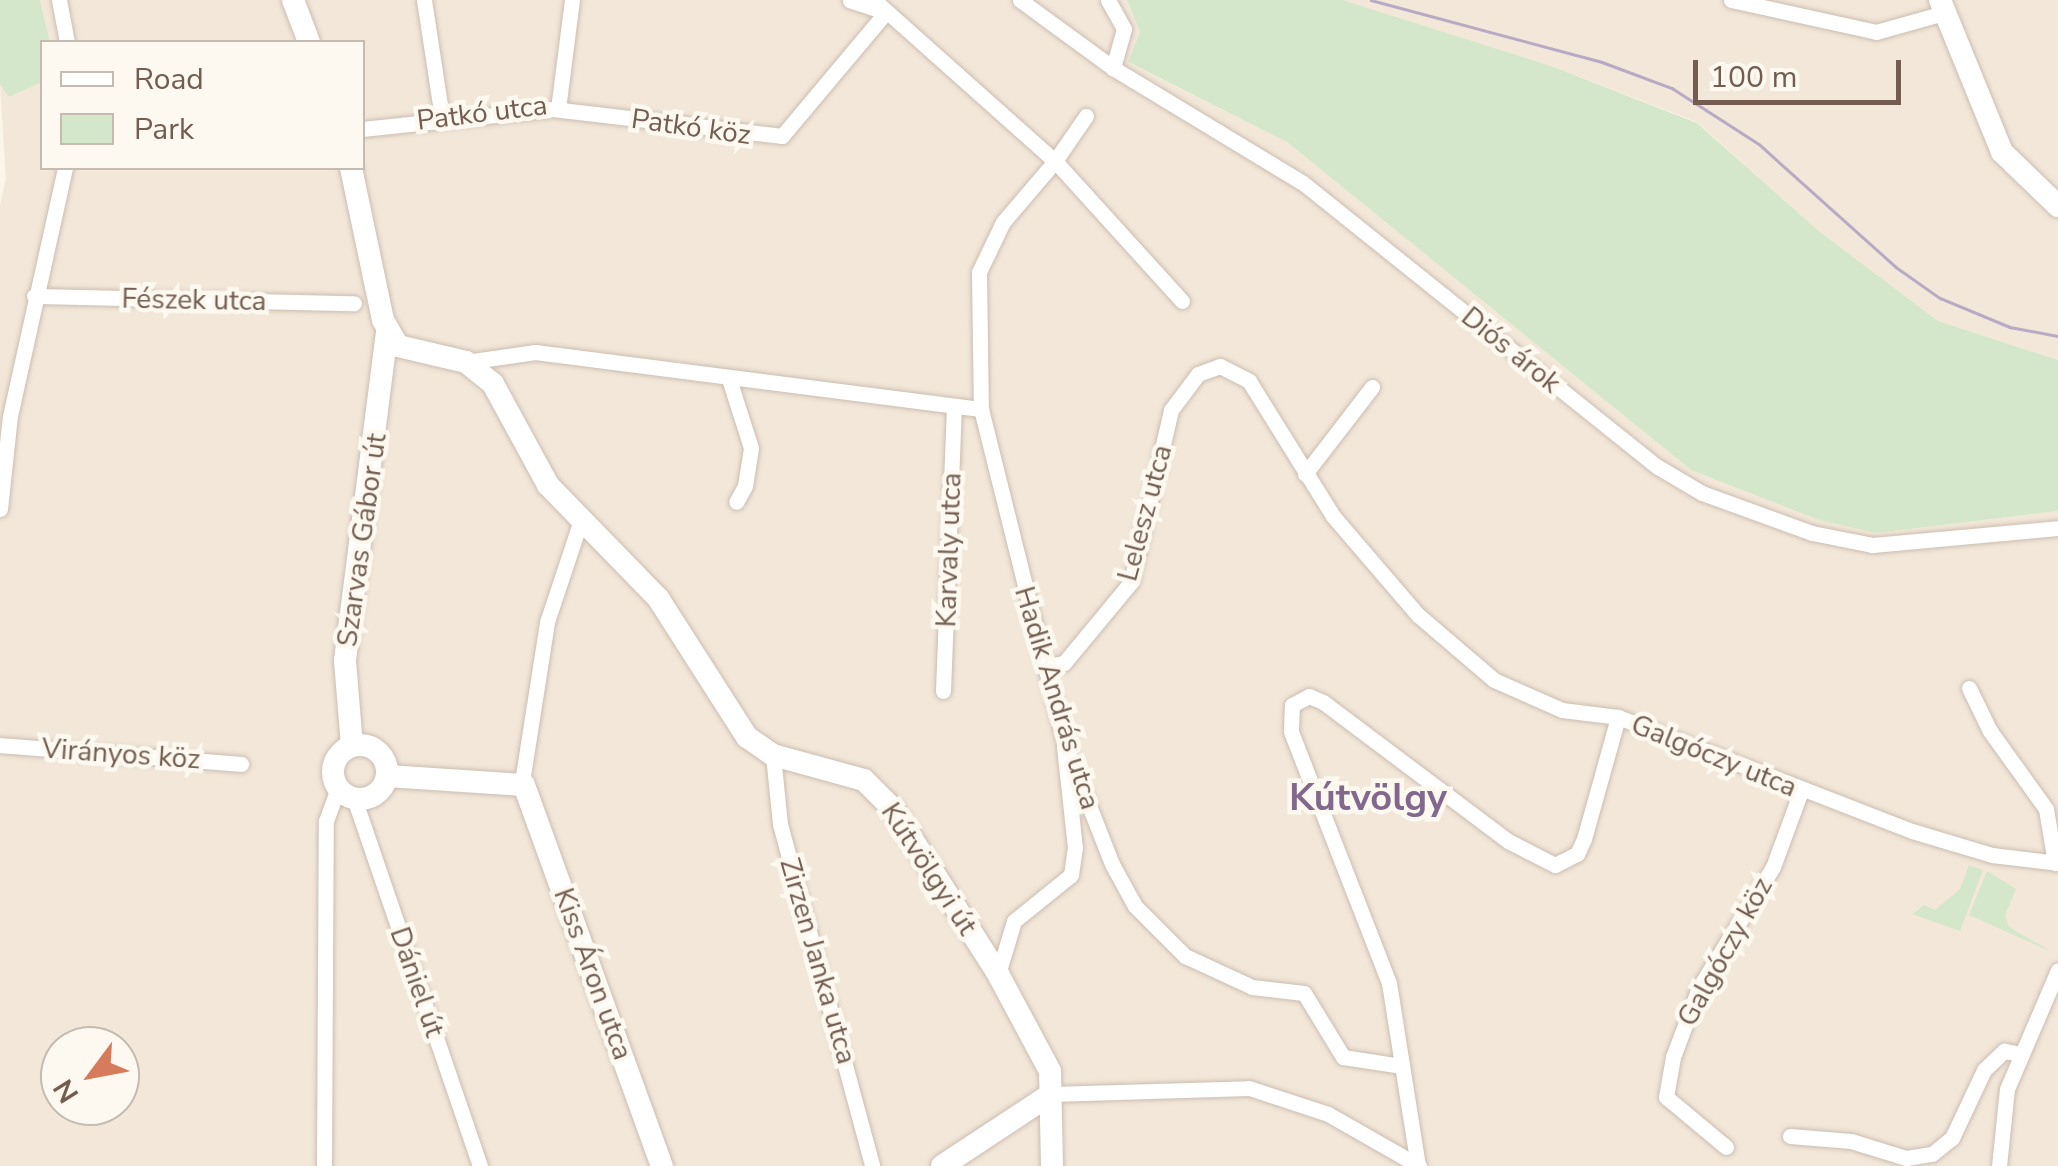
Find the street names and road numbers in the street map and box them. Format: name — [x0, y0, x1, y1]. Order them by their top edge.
street label: Patkó utca — [415, 88, 549, 138]
street label: Patkó köz — [629, 102, 753, 152]
street label: Fészek utca — [121, 282, 267, 318]
street label: Diós árok — [1455, 300, 1567, 400]
street label: Szarvas Gábor út — [330, 431, 394, 649]
street label: Lelesz utca — [1111, 441, 1179, 585]
street label: Karvaly utca — [930, 472, 968, 628]
street label: Hadik András utca — [1007, 583, 1107, 813]
street label: Galgóczy utca — [1626, 708, 1802, 804]
street label: Virányos köz — [41, 732, 201, 776]
street label: Kútvölgyi út — [874, 797, 984, 941]
street label: Zirzen Janka utca — [773, 854, 863, 1068]
street label: Galgóczy köz — [1670, 872, 1780, 1032]
street label: Kiss Áron utca — [546, 884, 640, 1064]
street label: Dániel út — [383, 923, 451, 1041]

